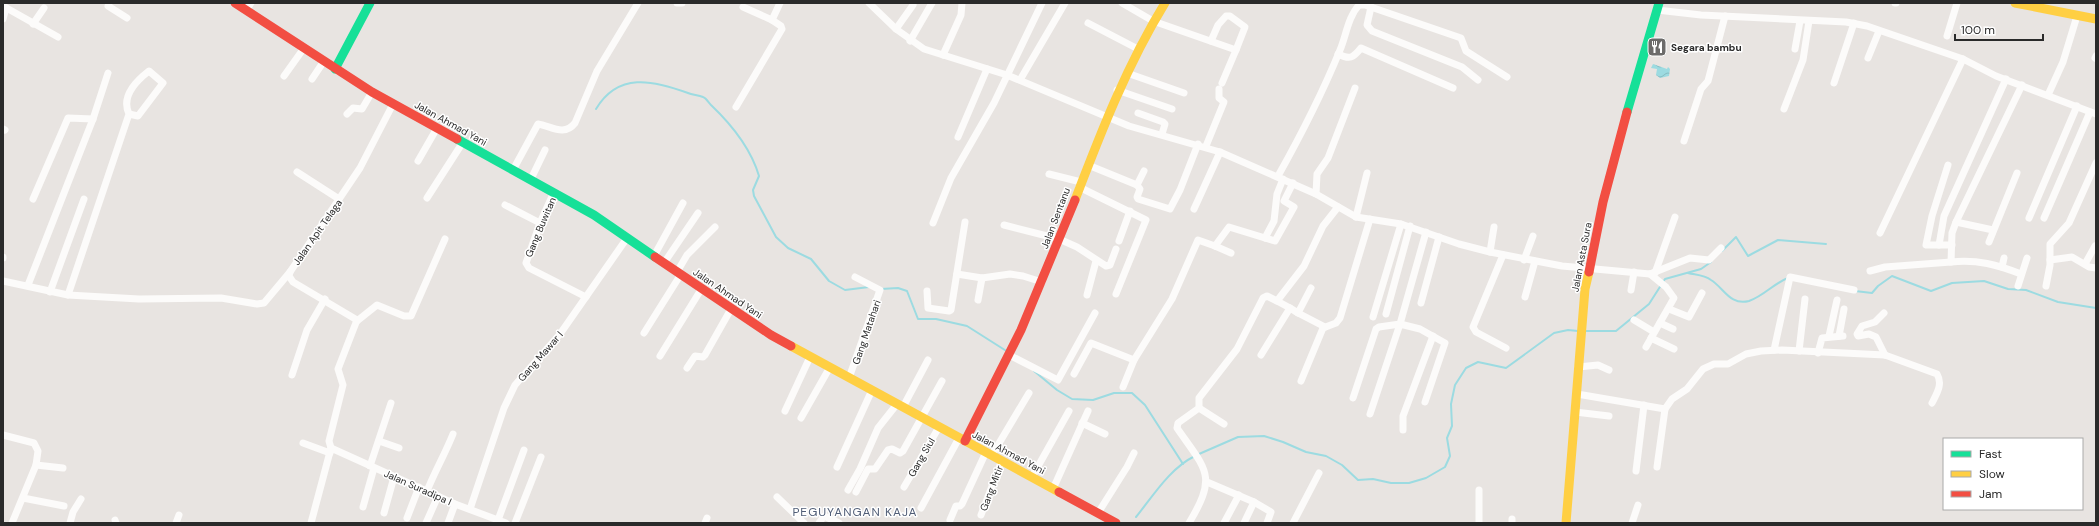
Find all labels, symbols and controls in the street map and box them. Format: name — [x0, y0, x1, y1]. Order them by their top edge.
scale bar — [1955, 16, 2043, 42]
text: 100 m — [1961, 22, 1995, 38]
restaurant icon: Segara bambu — [1646, 36, 1668, 58]
place label: Segara bambu — [1671, 41, 1742, 54]
street label: Jalan Ahmad Yani — [412, 98, 489, 149]
street label: Jalan Sentanu — [1038, 185, 1073, 251]
street label: Gang Buwitan — [522, 195, 559, 259]
street label: Jalan Apit Telaga — [290, 197, 345, 268]
street label: Jalan Asta Sura — [1568, 221, 1595, 293]
street label: Jalan Ahmad Yani — [691, 265, 765, 321]
street label: Gang Matahari — [849, 298, 884, 366]
street label: Gang Mawar I — [515, 329, 566, 384]
street label: Jalan Ahmad Yani — [970, 428, 1048, 477]
street label: Gang Siul — [905, 435, 938, 479]
legend — [1943, 438, 2083, 510]
text: Fast — [1979, 446, 2002, 462]
street label: Gang Mitir — [977, 463, 1006, 513]
text: Slow — [1979, 466, 2005, 482]
street label: Jalan Suradipa I — [382, 467, 454, 508]
text: Jam — [1979, 486, 2002, 502]
district label: PEGUYANGAN KAJA — [792, 504, 918, 520]

